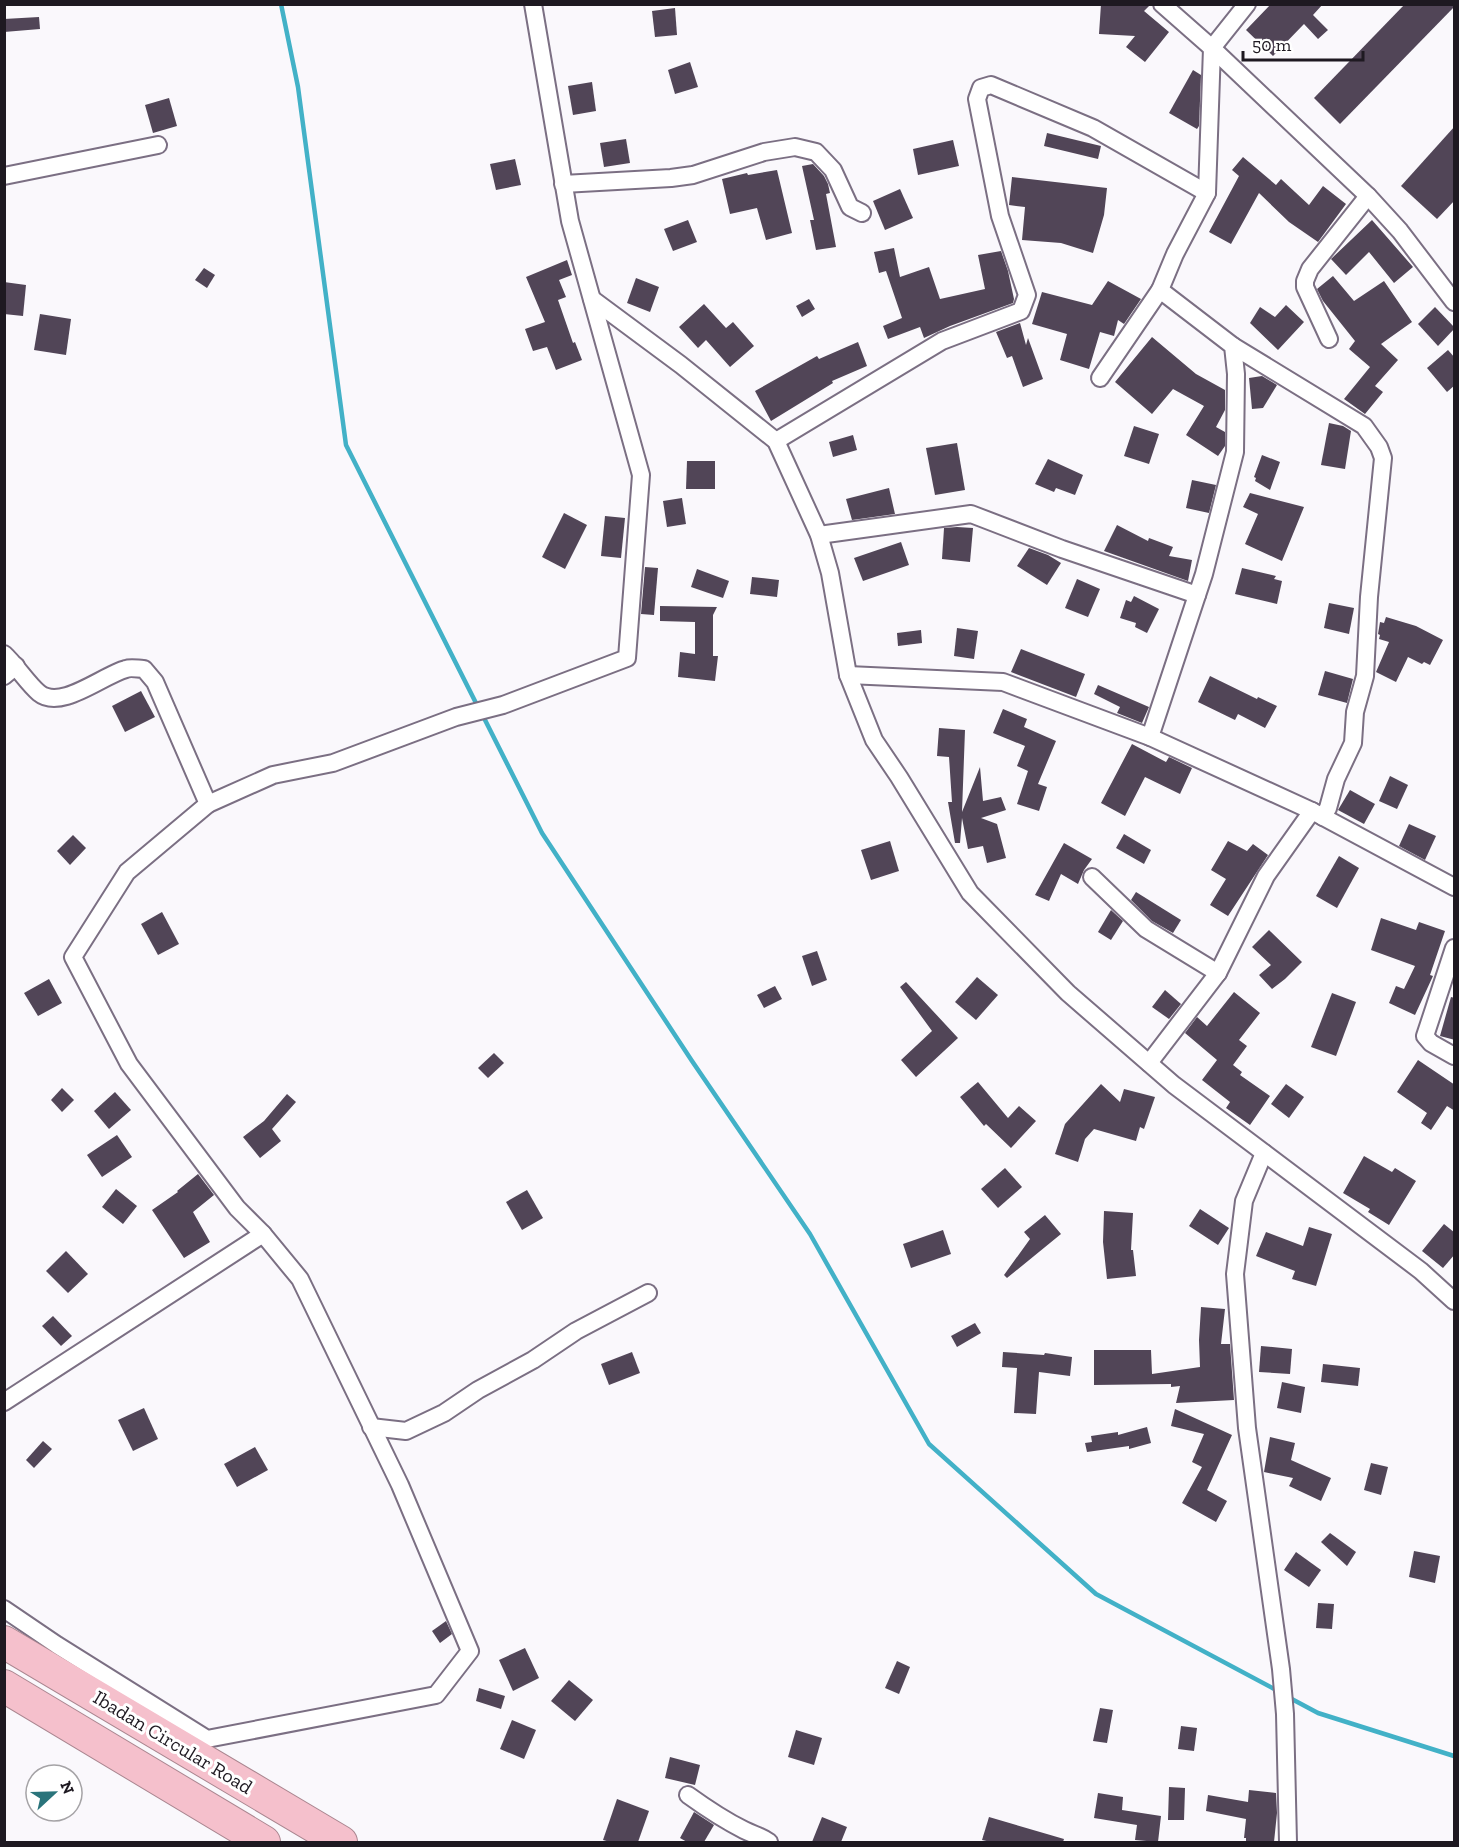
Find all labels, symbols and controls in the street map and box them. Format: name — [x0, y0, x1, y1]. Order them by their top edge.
scale bar — [1243, 24, 1363, 62]
text: 50 m — [1252, 34, 1292, 56]
street label: Ibadan Circular Road — [89, 1685, 257, 1799]
north arrow — [24, 1763, 84, 1823]
text: N — [56, 1778, 79, 1797]

